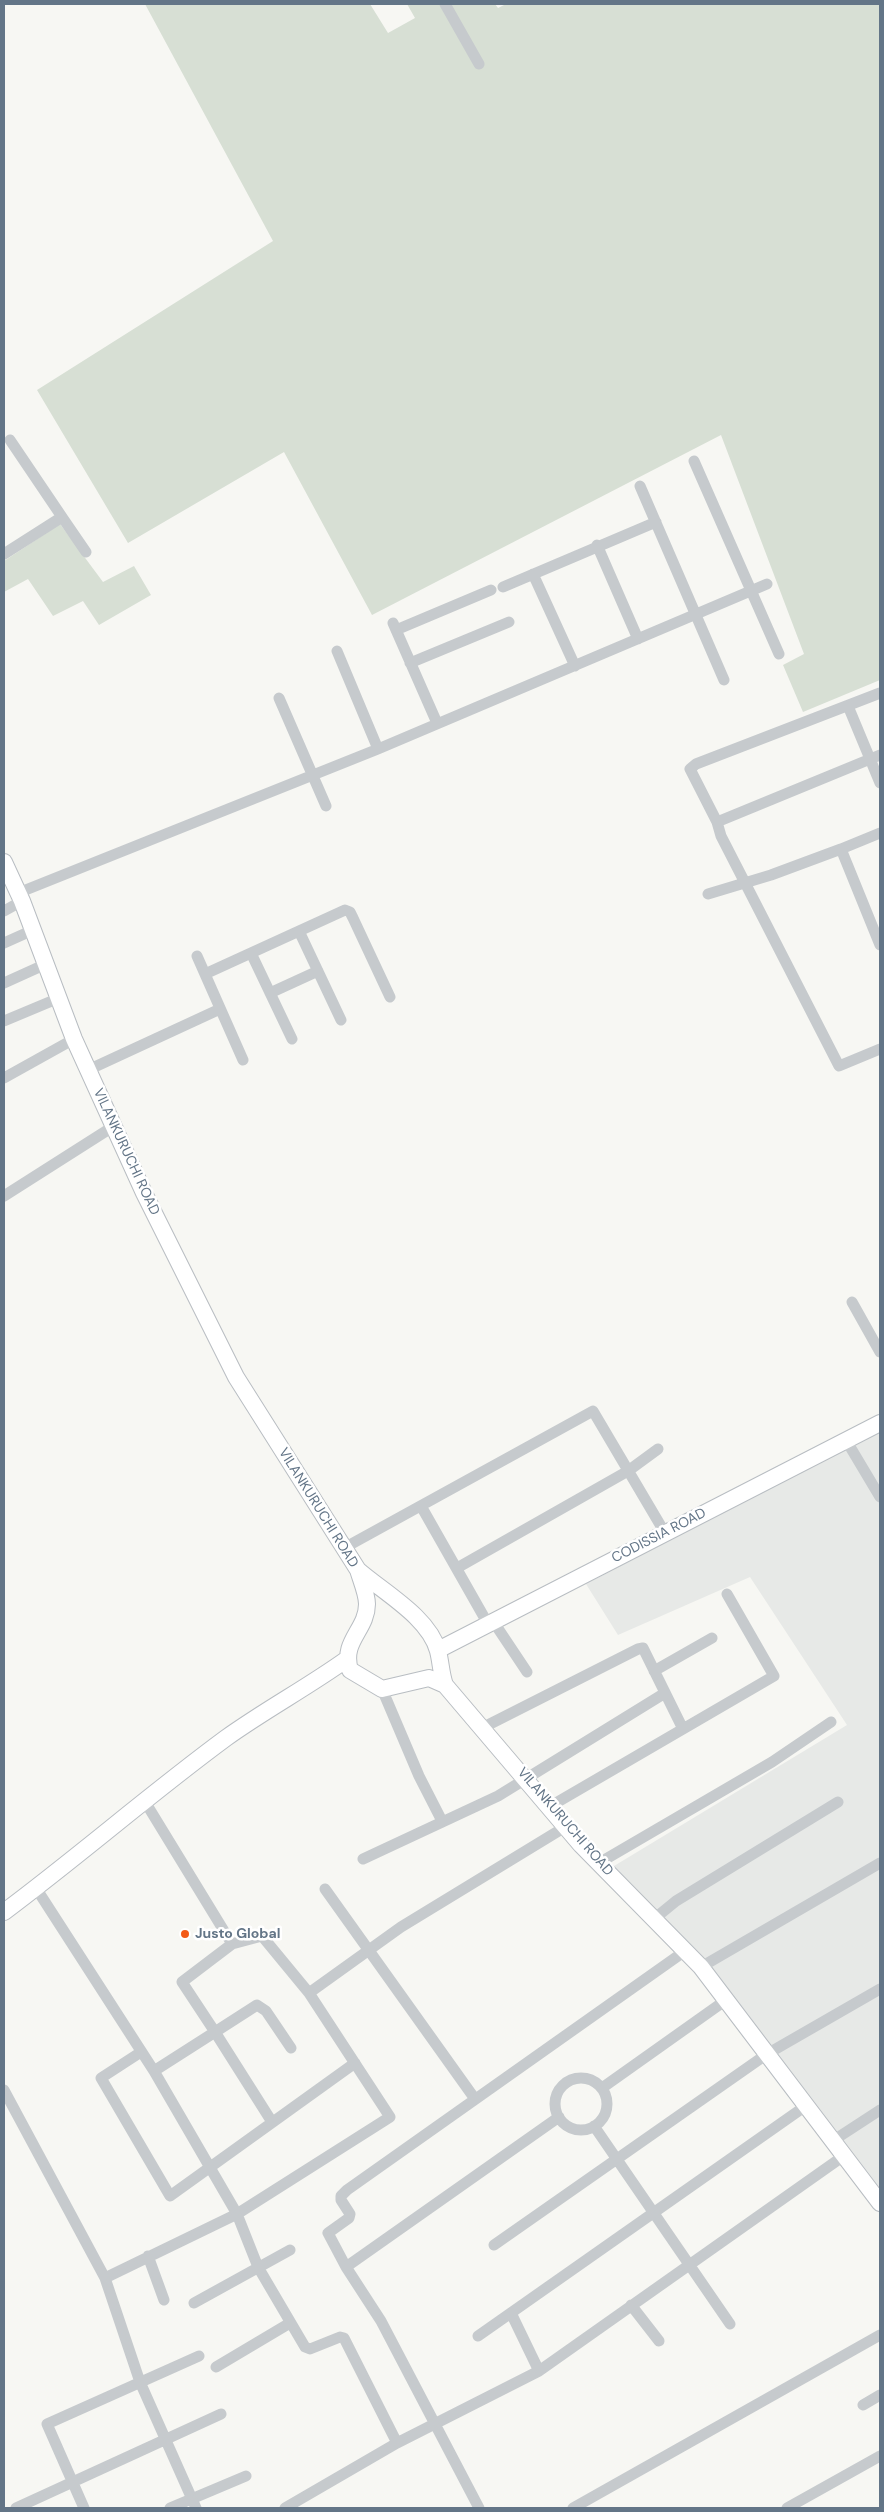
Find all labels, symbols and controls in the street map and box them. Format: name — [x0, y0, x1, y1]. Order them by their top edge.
street label: VILANKURUCHI ROAD — [89, 1086, 163, 1218]
street label: VILANKURUCHI ROAD — [274, 1445, 362, 1571]
street label: CODISSIA ROAD — [609, 1505, 709, 1567]
street label: VILANKURUCHI ROAD — [513, 1764, 617, 1880]
place label: Justo Global — [195, 1926, 280, 1942]
marker: Justo Global — [179, 1928, 191, 1940]

